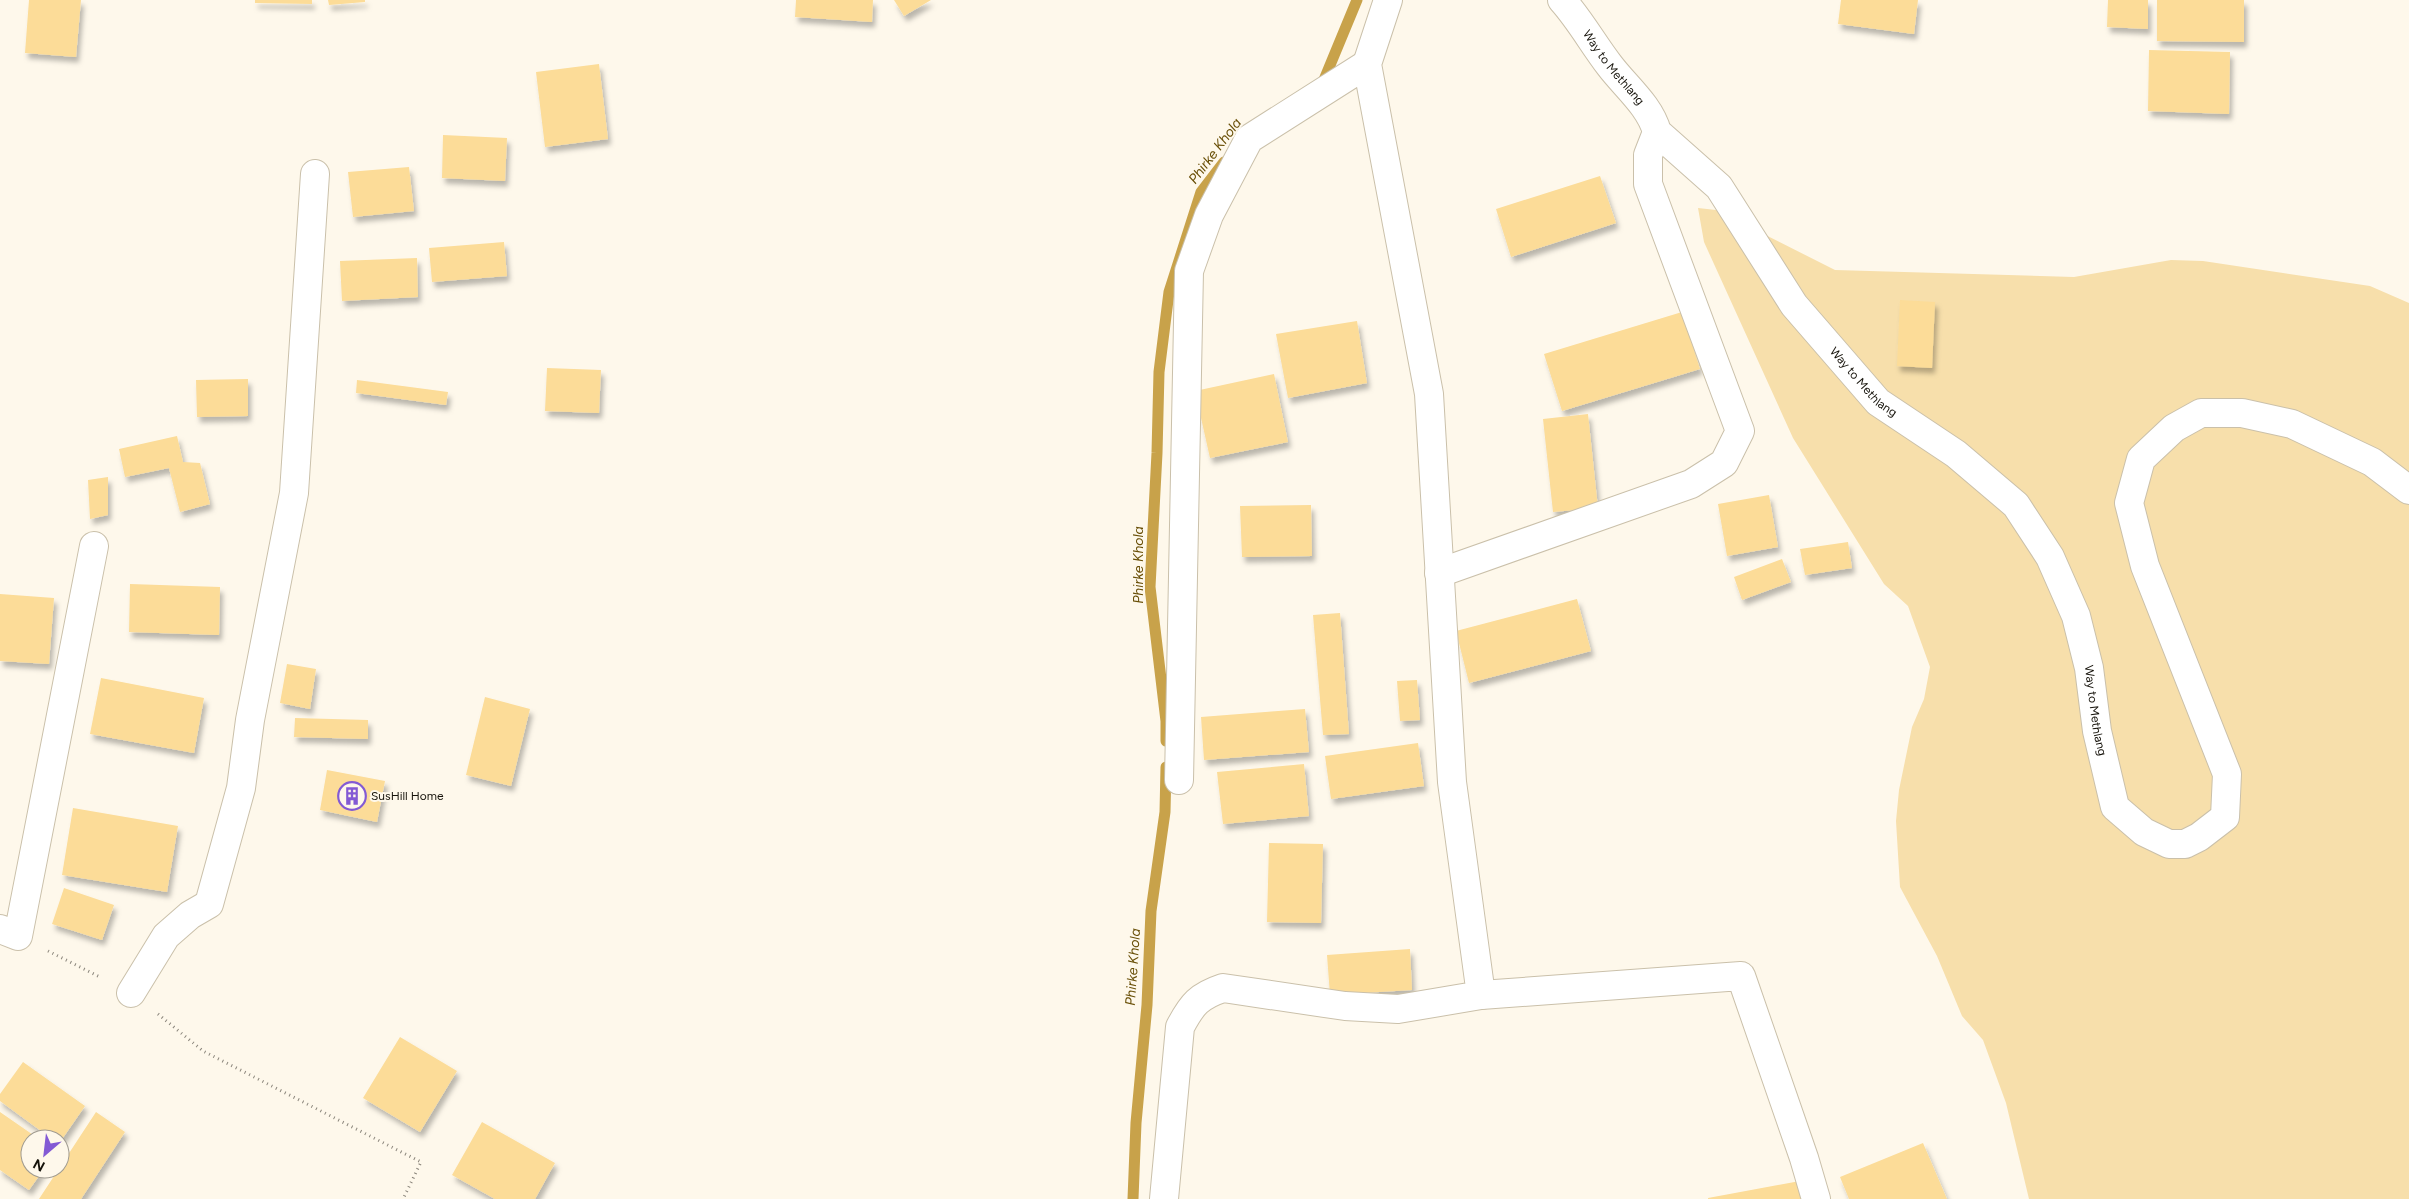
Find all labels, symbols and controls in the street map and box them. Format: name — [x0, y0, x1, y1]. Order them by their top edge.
street label: Way to Methlang — [1580, 27, 1647, 108]
water label: Phirke Khola — [1185, 115, 1245, 187]
street label: Way to Methlang — [1827, 344, 1900, 420]
water label: Phirke Khola — [1130, 526, 1147, 604]
street label: Way to Methlang — [2082, 664, 2110, 757]
building icon: SusHill Home — [337, 781, 367, 811]
place label: SusHill Home — [371, 789, 444, 803]
water label: Phirke Khola — [1122, 928, 1144, 1006]
north arrow — [20, 1129, 70, 1179]
text: N — [30, 1155, 48, 1175]

